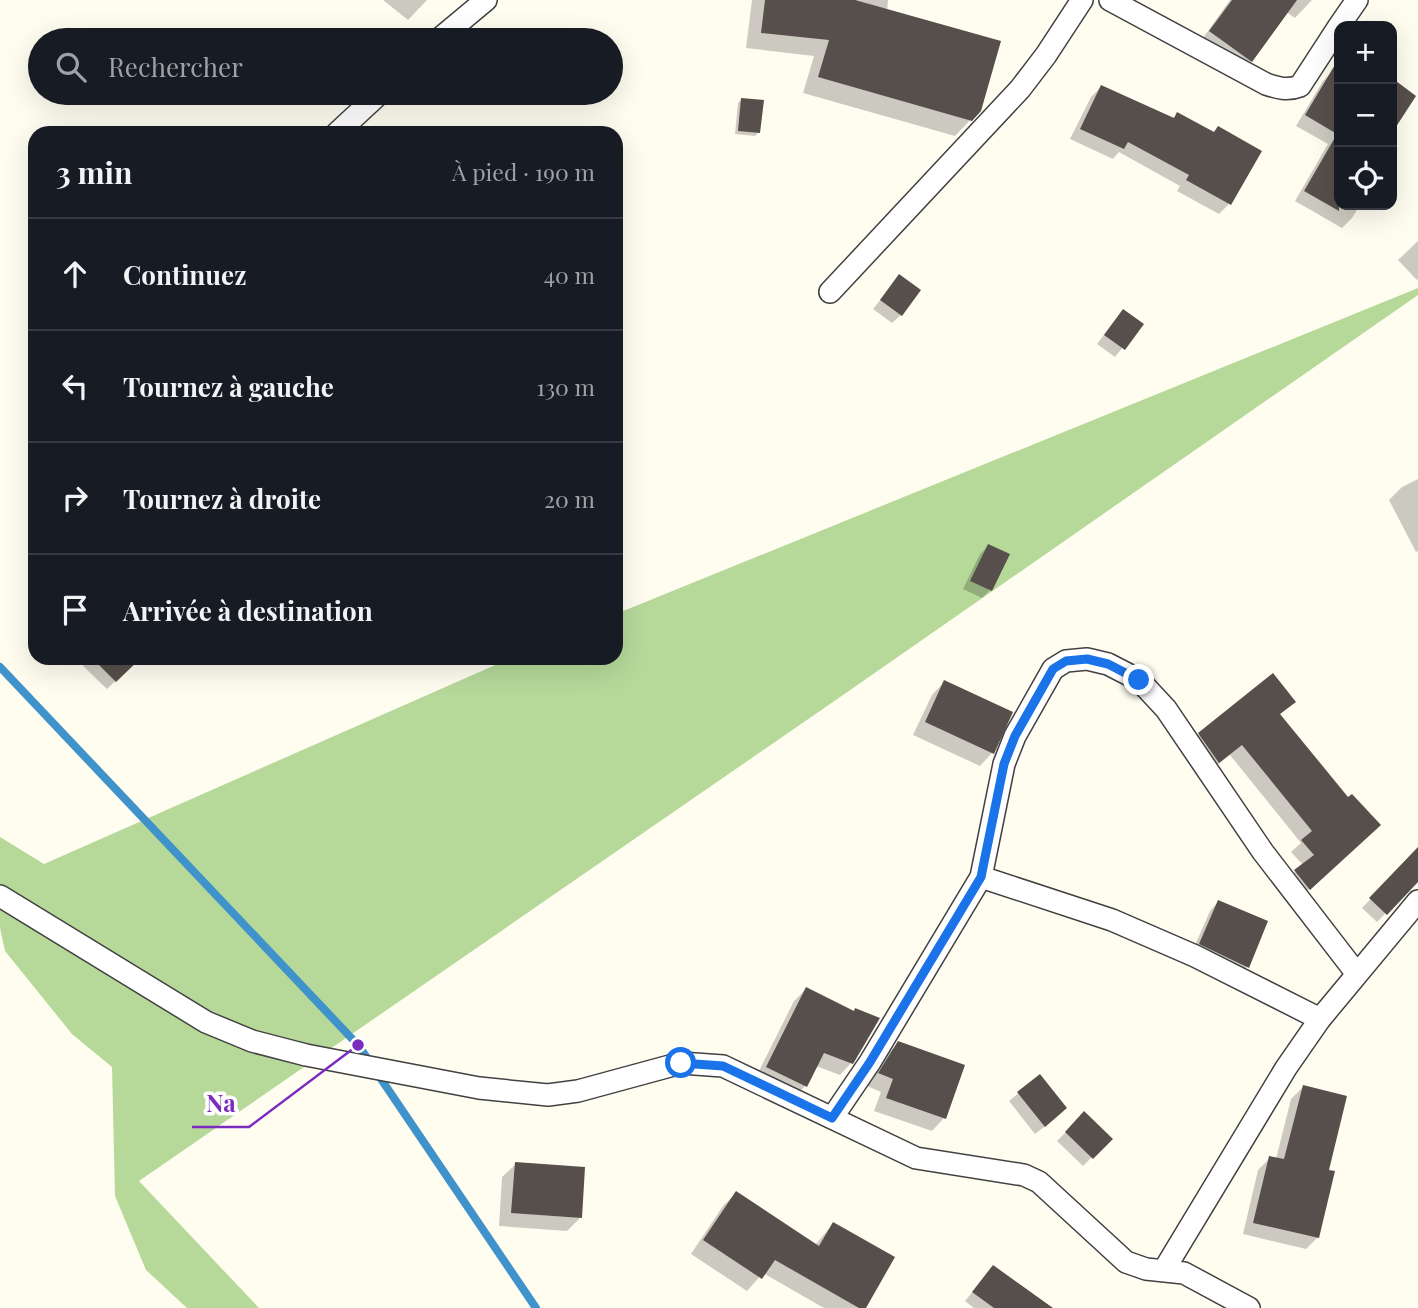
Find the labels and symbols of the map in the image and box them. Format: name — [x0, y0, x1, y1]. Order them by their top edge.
route end — [1123, 664, 1154, 695]
route start — [665, 1047, 696, 1078]
callout: Na — [192, 1082, 249, 1127]
text: Na — [206, 1086, 236, 1118]

